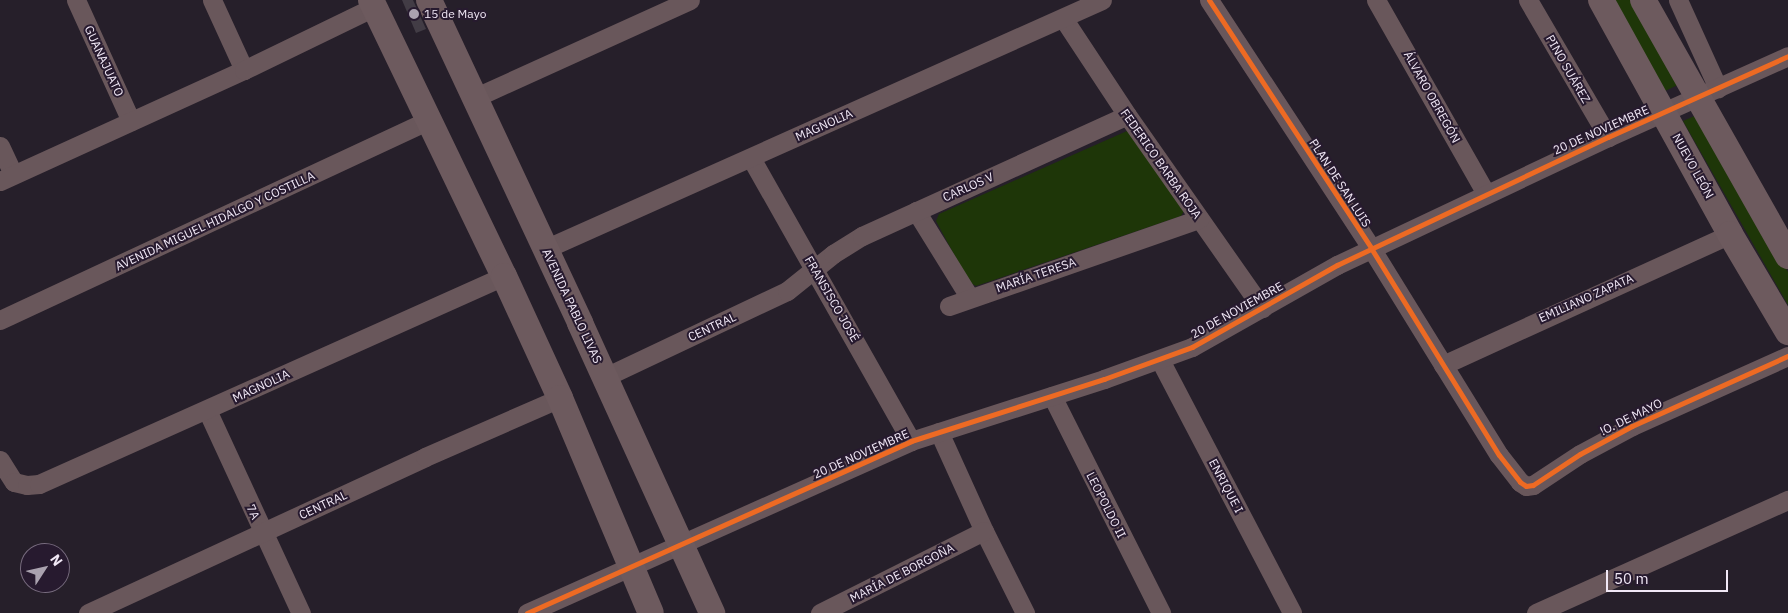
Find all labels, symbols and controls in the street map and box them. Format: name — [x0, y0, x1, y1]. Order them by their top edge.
place label: 15 de Mayo — [424, 7, 486, 21]
marker: 15 de Mayo — [408, 8, 420, 20]
street label: GUANAJUATO — [81, 23, 127, 99]
street label: PINO SUÁREZ — [1543, 32, 1593, 106]
street label: ÁLVARO OBREGÓN — [1401, 49, 1463, 145]
street label: 20 DE NOVIEMBRE — [1551, 102, 1651, 158]
street label: MAGNOLIA — [793, 106, 855, 144]
street label: FEDERICO BARBA ROJA — [1118, 106, 1204, 222]
street label: NUEVO LEÓN — [1669, 131, 1717, 201]
street label: PLAN DE SAN LUIS — [1306, 136, 1374, 230]
street label: AVENIDA MIGUEL HIDALGO Y COSTILLA — [113, 168, 317, 274]
street label: CARLOS V — [940, 169, 996, 205]
street label: AVENIDA PABLO LIVAS — [539, 246, 605, 366]
street label: FRANSISCO JOSÉ — [802, 254, 862, 344]
street label: MARÍA TERESA — [994, 255, 1078, 295]
street label: EMILIANO ZAPATA — [1537, 271, 1635, 325]
street label: 20 DE NOVIEMBRE — [1188, 279, 1286, 341]
street label: CENTRAL — [686, 310, 738, 344]
street label: MAGNOLIA — [230, 367, 292, 405]
street label: !O. DE MAYO — [1597, 396, 1665, 438]
street label: 20 DE NOVIEMBRE — [811, 426, 911, 482]
street label: ENRIQUE I — [1206, 456, 1246, 516]
street label: LEOPOLDO II — [1083, 470, 1129, 540]
street label: CENTRAL — [297, 488, 349, 522]
street label: 7A — [243, 502, 263, 522]
street label: MARÍA DE BORGOÑA — [847, 540, 957, 606]
north arrow — [20, 543, 70, 593]
text: N — [46, 551, 67, 569]
scale bar — [1608, 560, 1730, 592]
text: 50 m — [1614, 569, 1649, 588]

